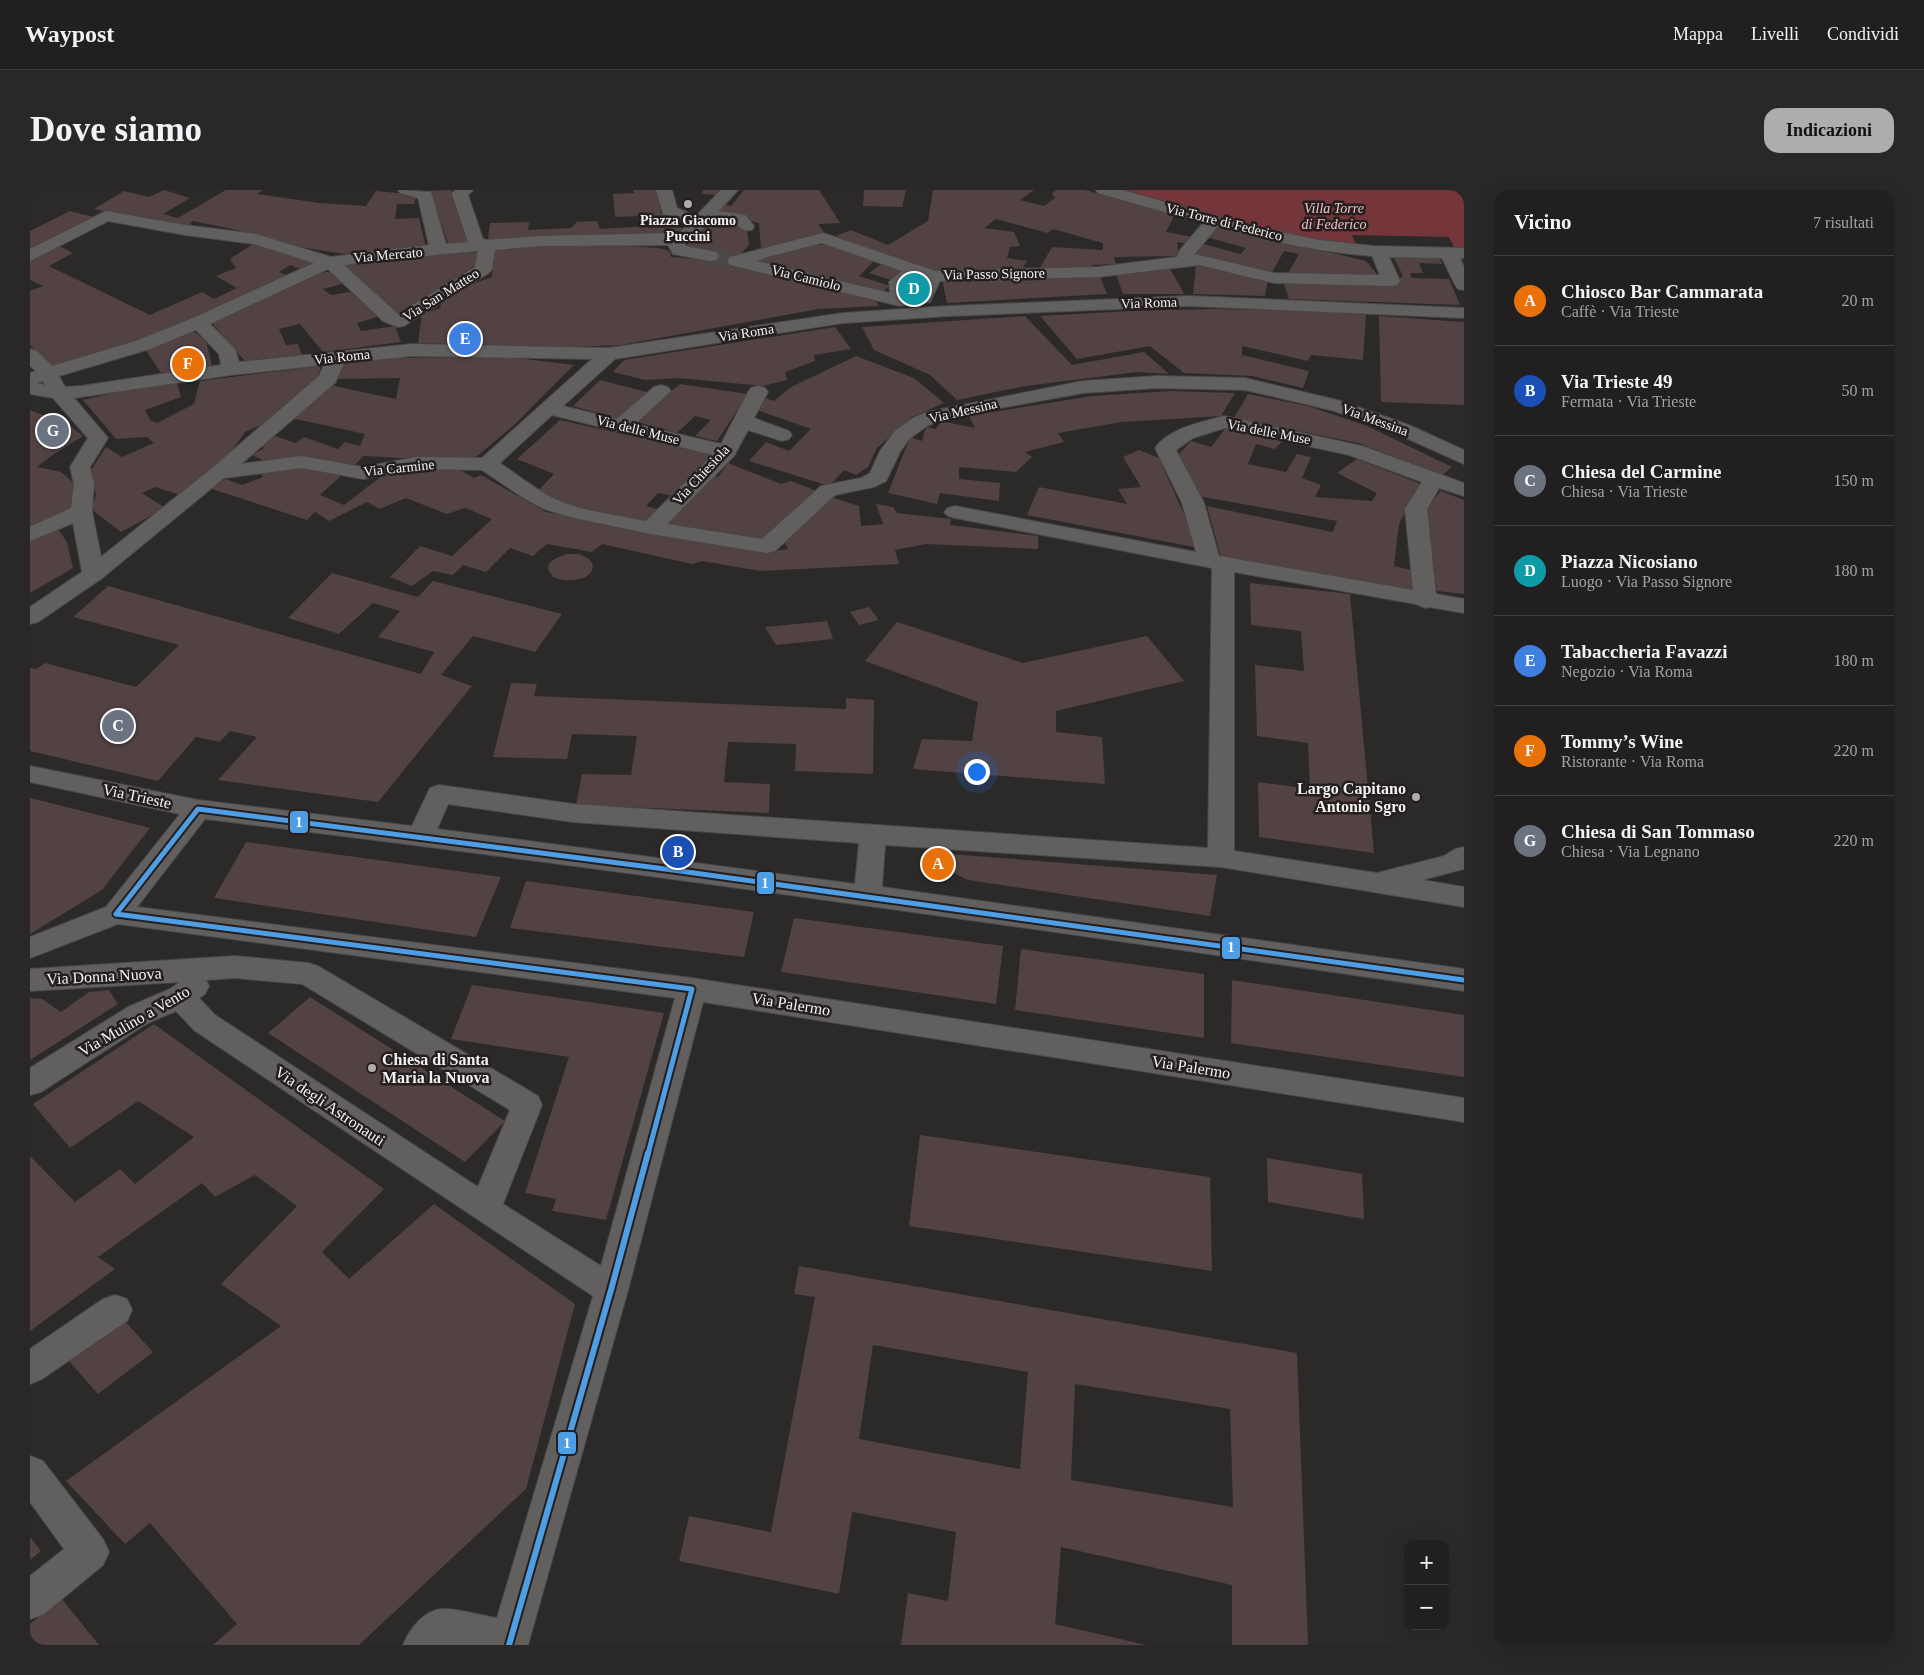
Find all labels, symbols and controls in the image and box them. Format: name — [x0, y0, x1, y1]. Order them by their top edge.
text: Waypost — [25, 21, 114, 47]
text: Mappa — [1673, 24, 1723, 44]
text: Livelli — [1751, 24, 1799, 44]
text: Condividi — [1827, 24, 1899, 44]
button: Indicazioni — [1764, 108, 1894, 153]
text: Dove siamo — [30, 110, 202, 149]
marker: Piazza Giacomo Puccini — [682, 198, 694, 210]
street label: Via Torre di Federico — [1164, 200, 1284, 244]
park label: Villa Torre di Federico — [1302, 201, 1366, 232]
text: Vicino — [1514, 210, 1572, 234]
place label: Piazza Giacomo Puccini — [640, 213, 736, 244]
text: 7 risultati — [1813, 214, 1874, 231]
street label: Via Mercato — [353, 244, 423, 266]
street label: Via Camiolo — [770, 262, 842, 294]
street label: Via San Matteo — [400, 266, 482, 324]
street label: Via Passo Signore — [943, 266, 1045, 282]
pin: D — [898, 270, 930, 308]
text: Chiosco Bar Cammarata — [1561, 281, 1763, 302]
text: A — [1524, 292, 1536, 309]
text: 20 m — [1842, 292, 1874, 309]
street label: Via Roma — [1121, 294, 1178, 311]
text: Caffè · Via Trieste — [1561, 303, 1679, 320]
pin: E — [449, 320, 481, 358]
street label: Via Roma — [717, 321, 776, 345]
pin: F — [172, 345, 204, 383]
street label: Via Roma — [313, 347, 372, 367]
text: Via Trieste 49 — [1561, 371, 1673, 392]
text: B — [1525, 382, 1535, 399]
text: 50 m — [1842, 382, 1874, 399]
text: Fermata · Via Trieste — [1561, 393, 1696, 410]
street label: Via Messina — [927, 396, 999, 426]
street label: Via Messina — [1340, 401, 1411, 439]
pin: G — [37, 412, 69, 450]
street label: Via delle Muse — [595, 412, 681, 448]
street label: Via delle Muse — [1226, 417, 1312, 447]
street label: Via Chiesiola — [670, 442, 733, 508]
street label: Via Carmine — [363, 457, 435, 479]
text: Chiesa del Carmine — [1561, 461, 1721, 482]
text: C — [1524, 472, 1536, 489]
text: 150 m — [1834, 472, 1874, 489]
text: Chiesa · Via Trieste — [1561, 483, 1687, 500]
text: Piazza Nicosiano — [1561, 551, 1698, 572]
text: D — [1524, 562, 1536, 579]
text: 180 m — [1834, 562, 1874, 579]
text: Luogo · Via Passo Signore — [1561, 573, 1732, 590]
text: Tabaccheria Favazzi — [1561, 641, 1728, 662]
text: E — [1525, 652, 1535, 669]
text: 180 m — [1834, 652, 1874, 669]
text: Negozio · Via Roma — [1561, 663, 1693, 680]
pin: C — [102, 707, 134, 745]
text: Tommy’s Wine — [1561, 731, 1683, 752]
text: F — [1525, 742, 1535, 759]
text: 220 m — [1834, 742, 1874, 759]
text: Ristorante · Via Roma — [1561, 753, 1704, 770]
your location — [964, 759, 990, 785]
street label: Via Trieste — [101, 780, 173, 812]
place label: Largo Capitano Antonio Sgro — [1297, 780, 1406, 816]
marker: Largo Capitano Antonio Sgro — [1410, 791, 1422, 803]
line badge: 1 — [289, 810, 309, 834]
text: 1 — [296, 815, 303, 830]
text: Chiesa di San Tommaso — [1561, 821, 1755, 842]
text: G — [1524, 832, 1536, 849]
text: 220 m — [1834, 832, 1874, 849]
pin: B — [662, 833, 694, 871]
text: Chiesa · Via Legnano — [1561, 843, 1700, 860]
pin: A — [922, 845, 954, 883]
line badge: 1 — [756, 871, 775, 895]
text: 1 — [762, 876, 769, 891]
line badge: 1 — [1221, 936, 1241, 960]
text: 1 — [1228, 940, 1235, 955]
street label: Via Donna Nuova — [46, 964, 162, 988]
street label: Via Mulino a Vento — [75, 982, 193, 1060]
street label: Via Palermo — [750, 989, 832, 1019]
place label: Chiesa di Santa Maria la Nuova — [382, 1051, 490, 1086]
street label: Via Palermo — [1150, 1052, 1232, 1082]
marker: Chiesa di Santa Maria la Nuova — [366, 1062, 378, 1074]
street label: Via degli Astronauti — [271, 1063, 389, 1150]
line badge: 1 — [557, 1431, 577, 1455]
text: 1 — [564, 1436, 571, 1451]
map controls — [1404, 1540, 1449, 1630]
button: + — [1404, 1540, 1449, 1585]
button: − — [1404, 1585, 1449, 1630]

